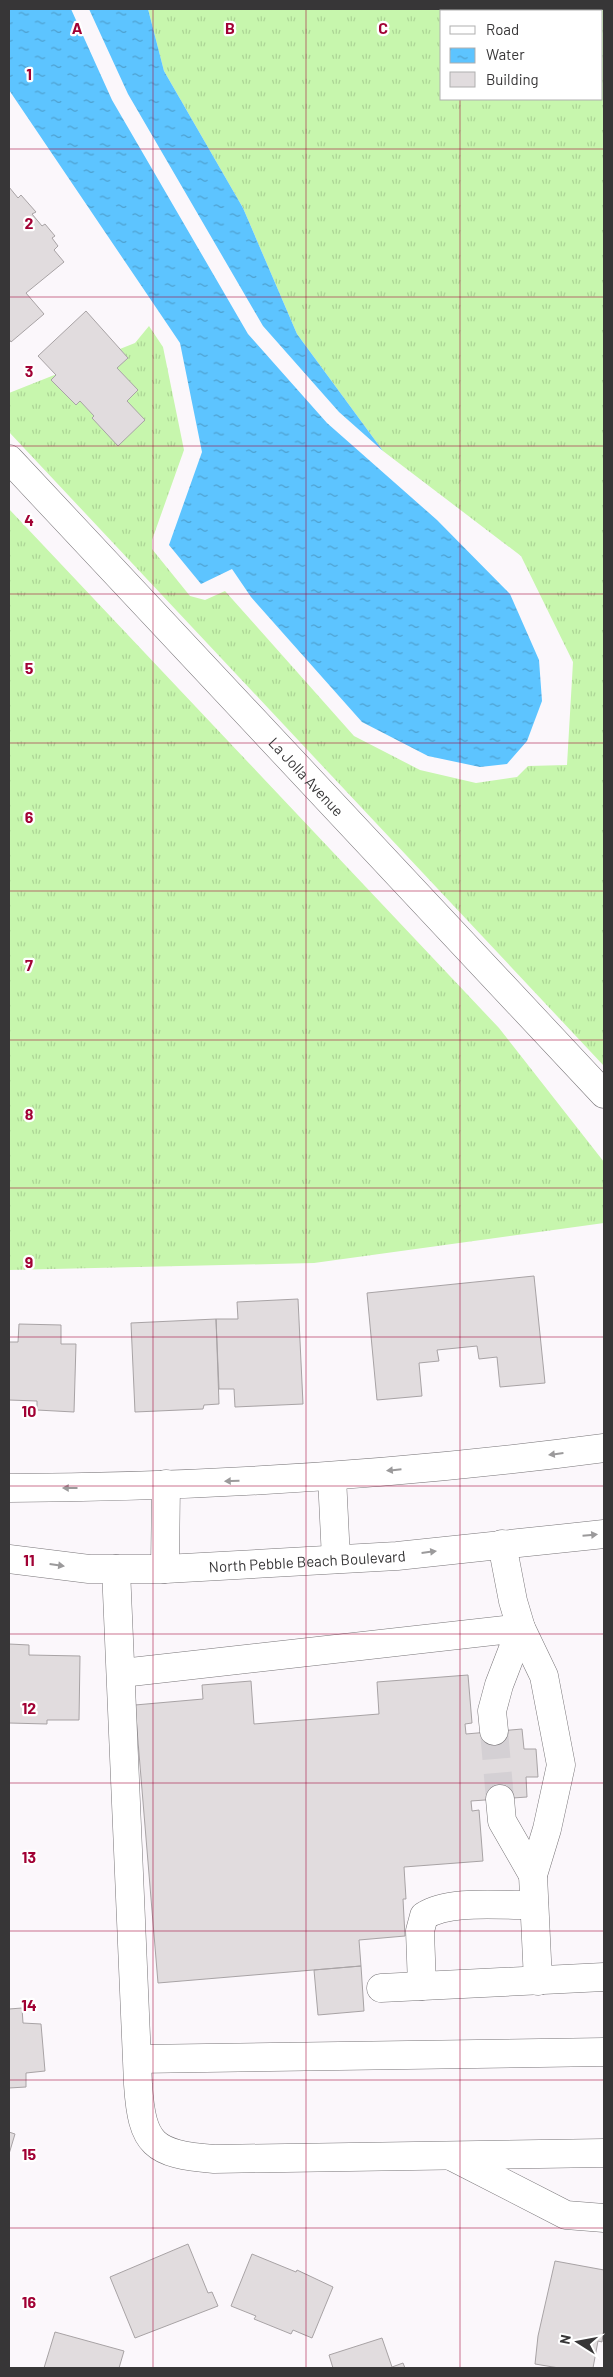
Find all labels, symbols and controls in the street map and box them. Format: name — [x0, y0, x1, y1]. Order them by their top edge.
legend — [440, 10, 603, 100]
text: A — [72, 18, 83, 37]
text: B — [225, 18, 235, 37]
text: C — [378, 18, 388, 37]
text: Road — [486, 20, 519, 38]
text: Water — [486, 45, 525, 63]
text: 1 — [26, 64, 32, 83]
text: Building — [486, 70, 539, 88]
text: 2 — [25, 213, 34, 232]
text: 3 — [25, 361, 33, 380]
text: 4 — [24, 510, 34, 529]
text: 5 — [25, 658, 34, 677]
street label: La Jolla Avenue — [265, 733, 348, 820]
text: 6 — [25, 807, 34, 826]
text: 7 — [25, 955, 33, 974]
text: 8 — [25, 1104, 34, 1123]
text: 9 — [25, 1252, 33, 1271]
text: 10 — [22, 1401, 36, 1420]
one-way arrow — [548, 1450, 564, 1458]
one-way arrow — [386, 1467, 402, 1475]
one-way arrow — [224, 1477, 240, 1485]
one-way arrow — [62, 1484, 78, 1492]
one-way arrow — [583, 1531, 599, 1539]
street label: North Pebble Beach Boulevard — [208, 1546, 406, 1576]
one-way arrow — [421, 1548, 437, 1556]
text: 11 — [23, 1550, 35, 1569]
one-way arrow — [49, 1561, 65, 1569]
text: 12 — [22, 1698, 36, 1717]
text: 13 — [22, 1847, 36, 1866]
text: 14 — [21, 1995, 37, 2014]
text: 15 — [22, 2144, 37, 2163]
text: 16 — [22, 2292, 37, 2311]
north arrow — [553, 2317, 603, 2367]
text: N — [556, 2333, 574, 2346]

